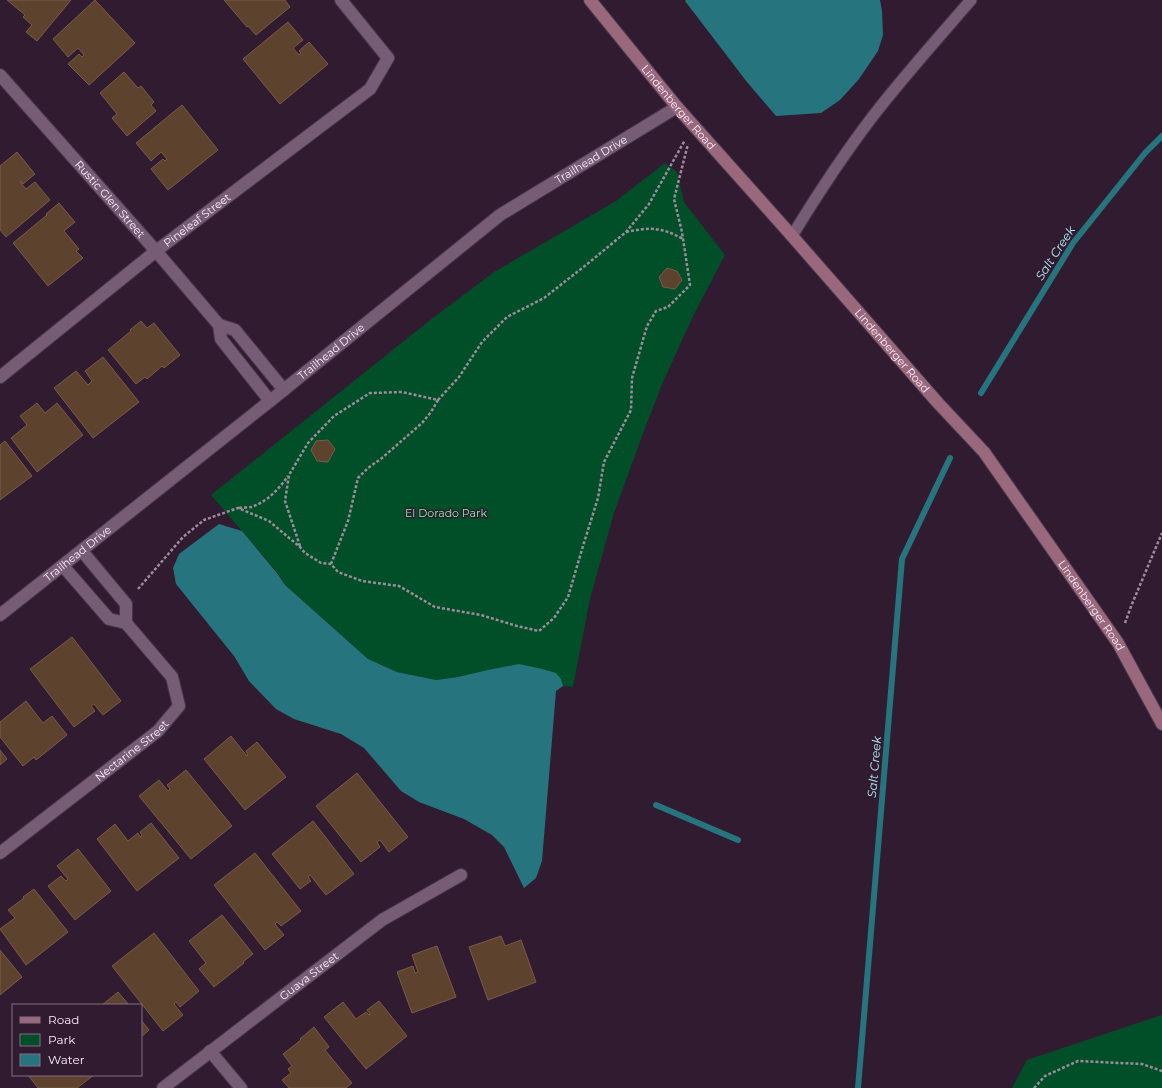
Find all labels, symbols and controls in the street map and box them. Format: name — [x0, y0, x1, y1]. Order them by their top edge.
street label: Lindenberger Road — [638, 62, 719, 152]
street label: Trailhead Drive — [552, 132, 630, 187]
street label: Rustic Glen Street — [72, 158, 149, 241]
street label: Pineleaf Street — [161, 190, 234, 250]
water label: Salt Creek — [1032, 222, 1079, 283]
street label: Lindenberger Road — [852, 306, 933, 396]
street label: Trailhead Drive — [295, 320, 368, 383]
park label: El Dorado Park — [405, 506, 487, 520]
street label: Trailhead Drive — [41, 522, 114, 585]
street label: Lindenberger Road — [1055, 557, 1128, 653]
street label: Nectarine Street — [92, 717, 172, 784]
water label: Salt Creek — [864, 735, 884, 798]
street label: Guava Street — [277, 949, 342, 1003]
legend — [12, 1004, 142, 1076]
text: Road — [48, 1012, 79, 1027]
text: Park — [48, 1032, 76, 1047]
text: Water — [48, 1052, 85, 1067]

